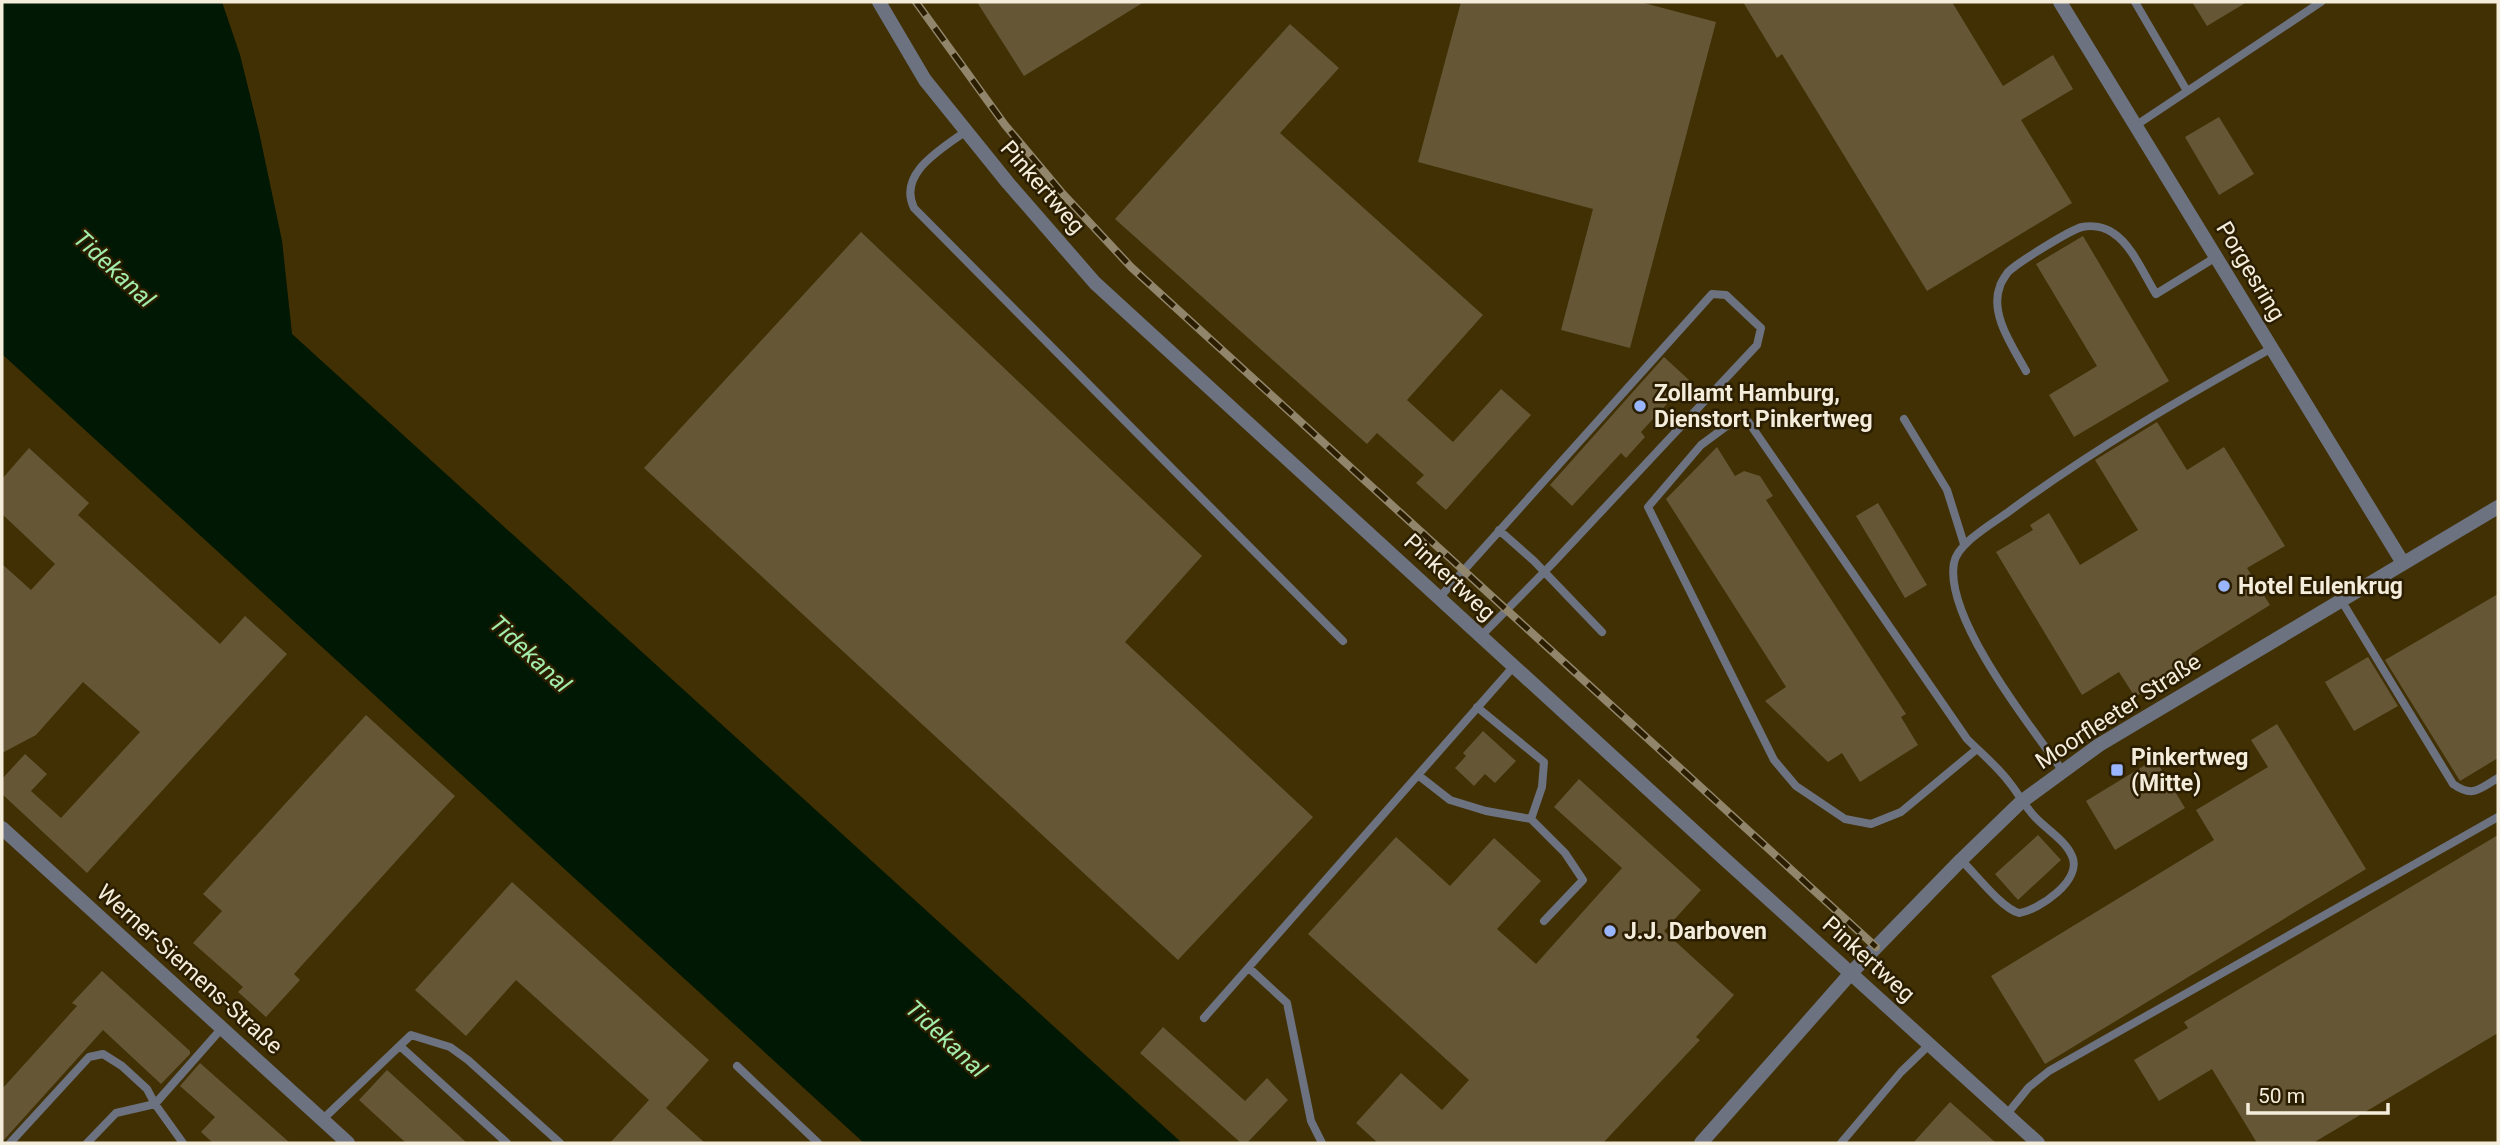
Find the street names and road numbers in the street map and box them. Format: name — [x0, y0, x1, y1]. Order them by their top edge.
street label: Pinkertweg — [995, 135, 1090, 239]
street label: Porgesring — [2210, 217, 2291, 326]
street label: Pinkertweg — [1399, 528, 1501, 626]
street label: Moorfleeter Straße — [2031, 648, 2206, 775]
street label: Werner-Siemens-Straße — [91, 879, 288, 1060]
street label: Pinkertweg — [1817, 911, 1920, 1008]

